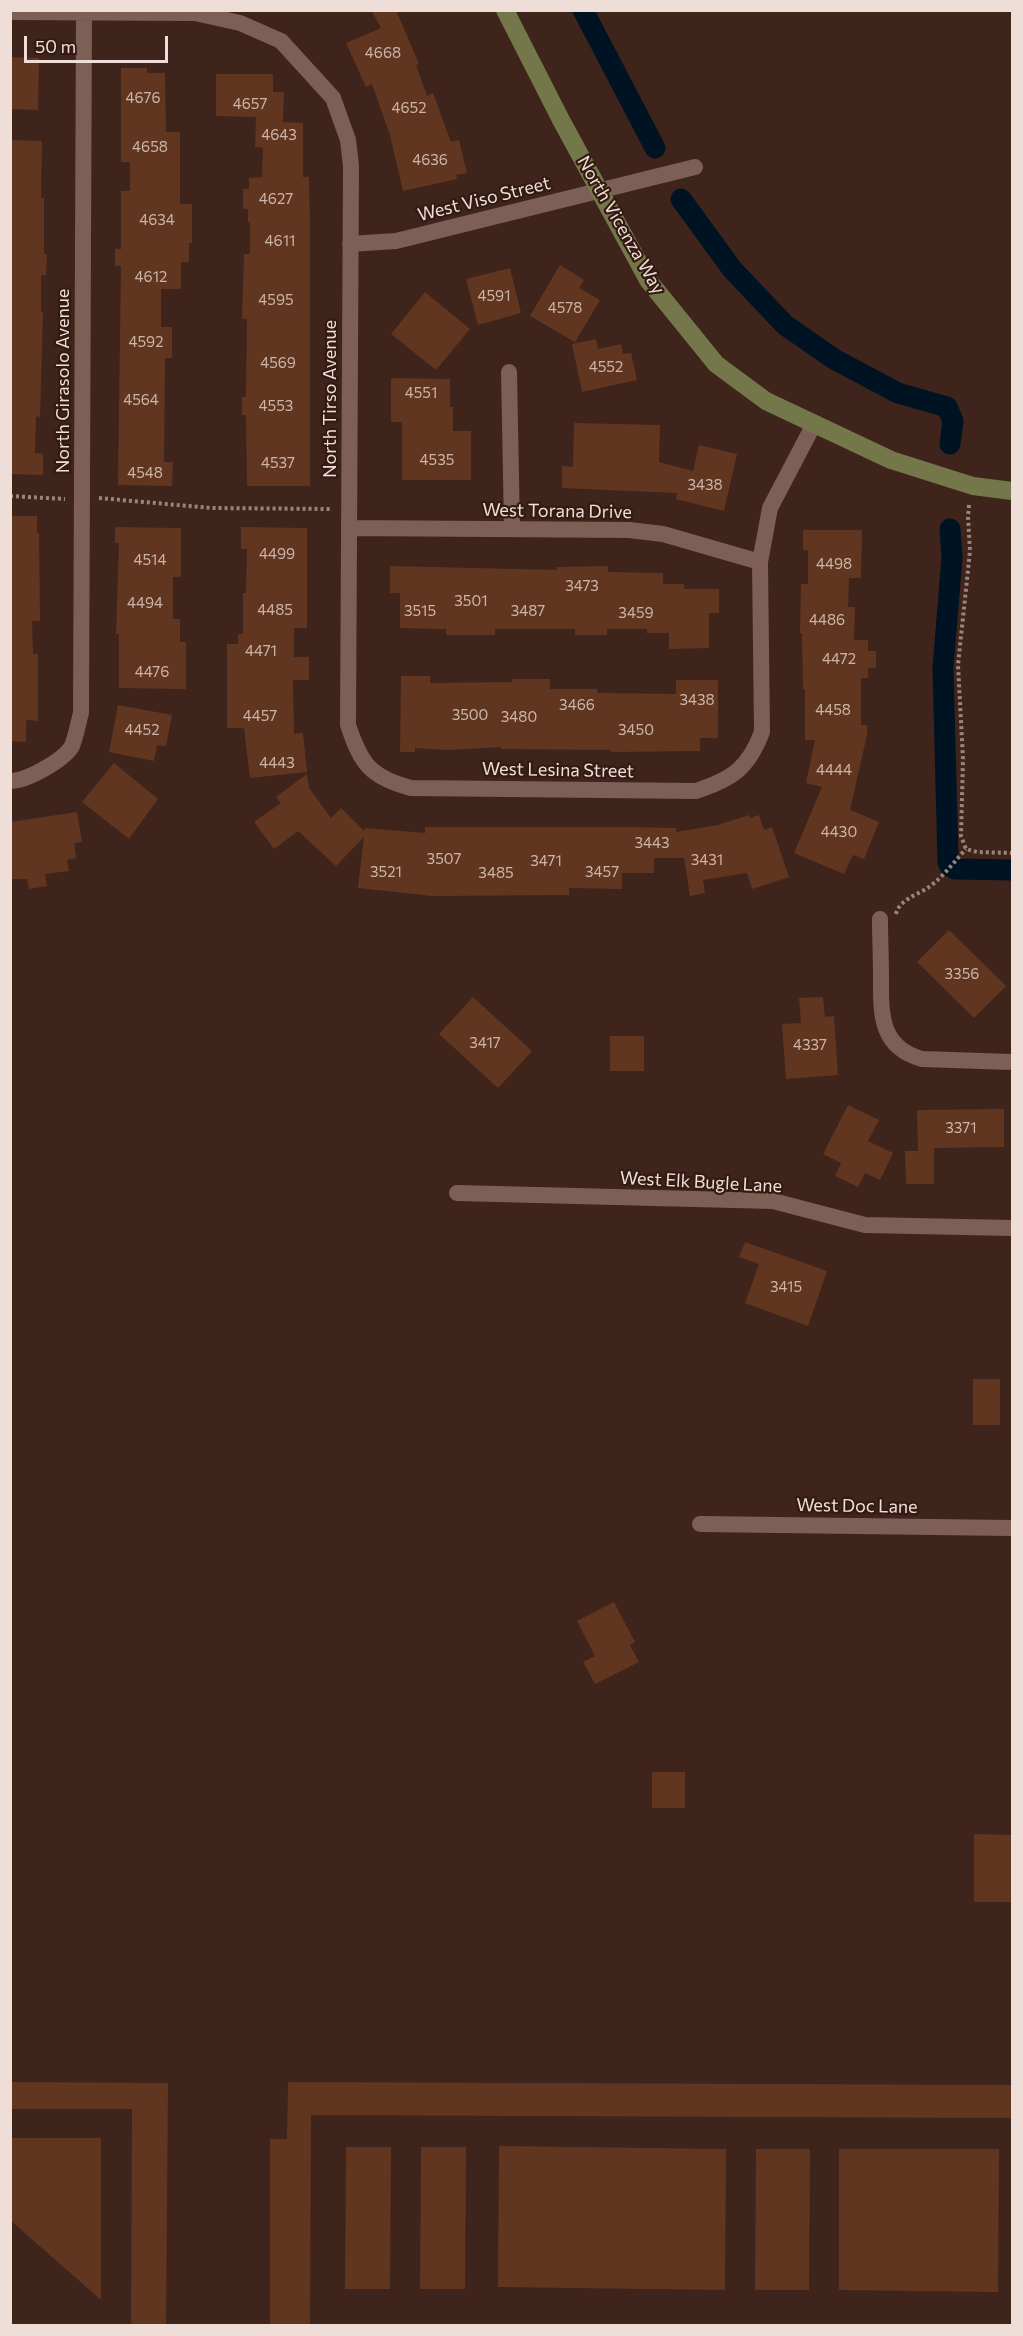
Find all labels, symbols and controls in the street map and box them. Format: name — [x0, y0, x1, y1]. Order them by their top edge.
scale bar — [27, 24, 171, 62]
text: 50 m — [35, 35, 76, 57]
house number: 4668 — [365, 44, 401, 62]
house number: 4676 — [125, 89, 161, 107]
house number: 4657 — [233, 95, 267, 113]
house number: 4652 — [391, 99, 427, 117]
house number: 4643 — [261, 126, 297, 144]
house number: 4658 — [132, 138, 168, 156]
house number: 4636 — [412, 151, 448, 169]
street label: North Vicenza Way — [573, 152, 669, 298]
street label: West Viso Street — [415, 172, 553, 226]
house number: 4627 — [259, 190, 293, 208]
house number: 4634 — [139, 211, 175, 229]
house number: 4611 — [265, 232, 295, 250]
house number: 4612 — [135, 268, 167, 286]
house number: 4591 — [477, 287, 511, 305]
street label: North Girasolo Avenue — [52, 289, 74, 473]
house number: 4595 — [258, 291, 294, 309]
house number: 4578 — [548, 299, 582, 317]
street label: North Tirso Avenue — [319, 320, 341, 478]
house number: 4592 — [129, 333, 163, 351]
house number: 4569 — [260, 354, 296, 372]
house number: 4552 — [589, 358, 623, 376]
house number: 4551 — [405, 384, 437, 402]
house number: 4564 — [123, 391, 159, 409]
house number: 4553 — [259, 397, 293, 415]
house number: 4535 — [420, 451, 454, 469]
house number: 4537 — [261, 454, 295, 472]
house number: 4548 — [127, 464, 163, 482]
house number: 3438 — [687, 476, 723, 494]
street label: West Torana Drive — [482, 499, 632, 523]
house number: 4499 — [259, 545, 295, 563]
house number: 4514 — [133, 551, 167, 569]
house number: 4498 — [816, 555, 852, 573]
house number: 3473 — [565, 577, 599, 595]
house number: 3501 — [454, 592, 488, 610]
house number: 4494 — [127, 594, 163, 612]
house number: 4485 — [257, 601, 293, 619]
house number: 3515 — [404, 602, 436, 620]
house number: 3487 — [511, 602, 545, 620]
house number: 3459 — [618, 604, 654, 622]
house number: 4486 — [809, 611, 845, 629]
house number: 4471 — [245, 642, 277, 660]
house number: 4472 — [822, 650, 856, 668]
house number: 4476 — [135, 663, 169, 681]
house number: 3438 — [679, 691, 715, 709]
house number: 3466 — [559, 696, 595, 714]
house number: 4458 — [815, 701, 851, 719]
house number: 3500 — [452, 706, 488, 724]
house number: 4457 — [243, 707, 277, 725]
house number: 3480 — [501, 708, 537, 726]
house number: 4452 — [125, 721, 159, 739]
house number: 3450 — [618, 721, 654, 739]
house number: 4443 — [259, 754, 295, 772]
street label: West Lesina Street — [482, 758, 634, 782]
house number: 4444 — [816, 761, 852, 779]
house number: 4430 — [821, 823, 857, 841]
house number: 3443 — [634, 834, 670, 852]
house number: 3507 — [427, 850, 461, 868]
house number: 3431 — [691, 851, 723, 869]
house number: 3471 — [530, 852, 562, 870]
house number: 3521 — [370, 863, 402, 881]
house number: 3457 — [585, 863, 619, 881]
house number: 3485 — [478, 864, 514, 882]
house number: 3356 — [945, 965, 979, 983]
house number: 3417 — [469, 1034, 501, 1052]
house number: 4337 — [793, 1036, 827, 1054]
house number: 3371 — [945, 1119, 977, 1137]
street label: West Elk Bugle Lane — [619, 1167, 783, 1197]
house number: 3415 — [770, 1278, 802, 1296]
street label: West Doc Lane — [796, 1494, 918, 1518]

